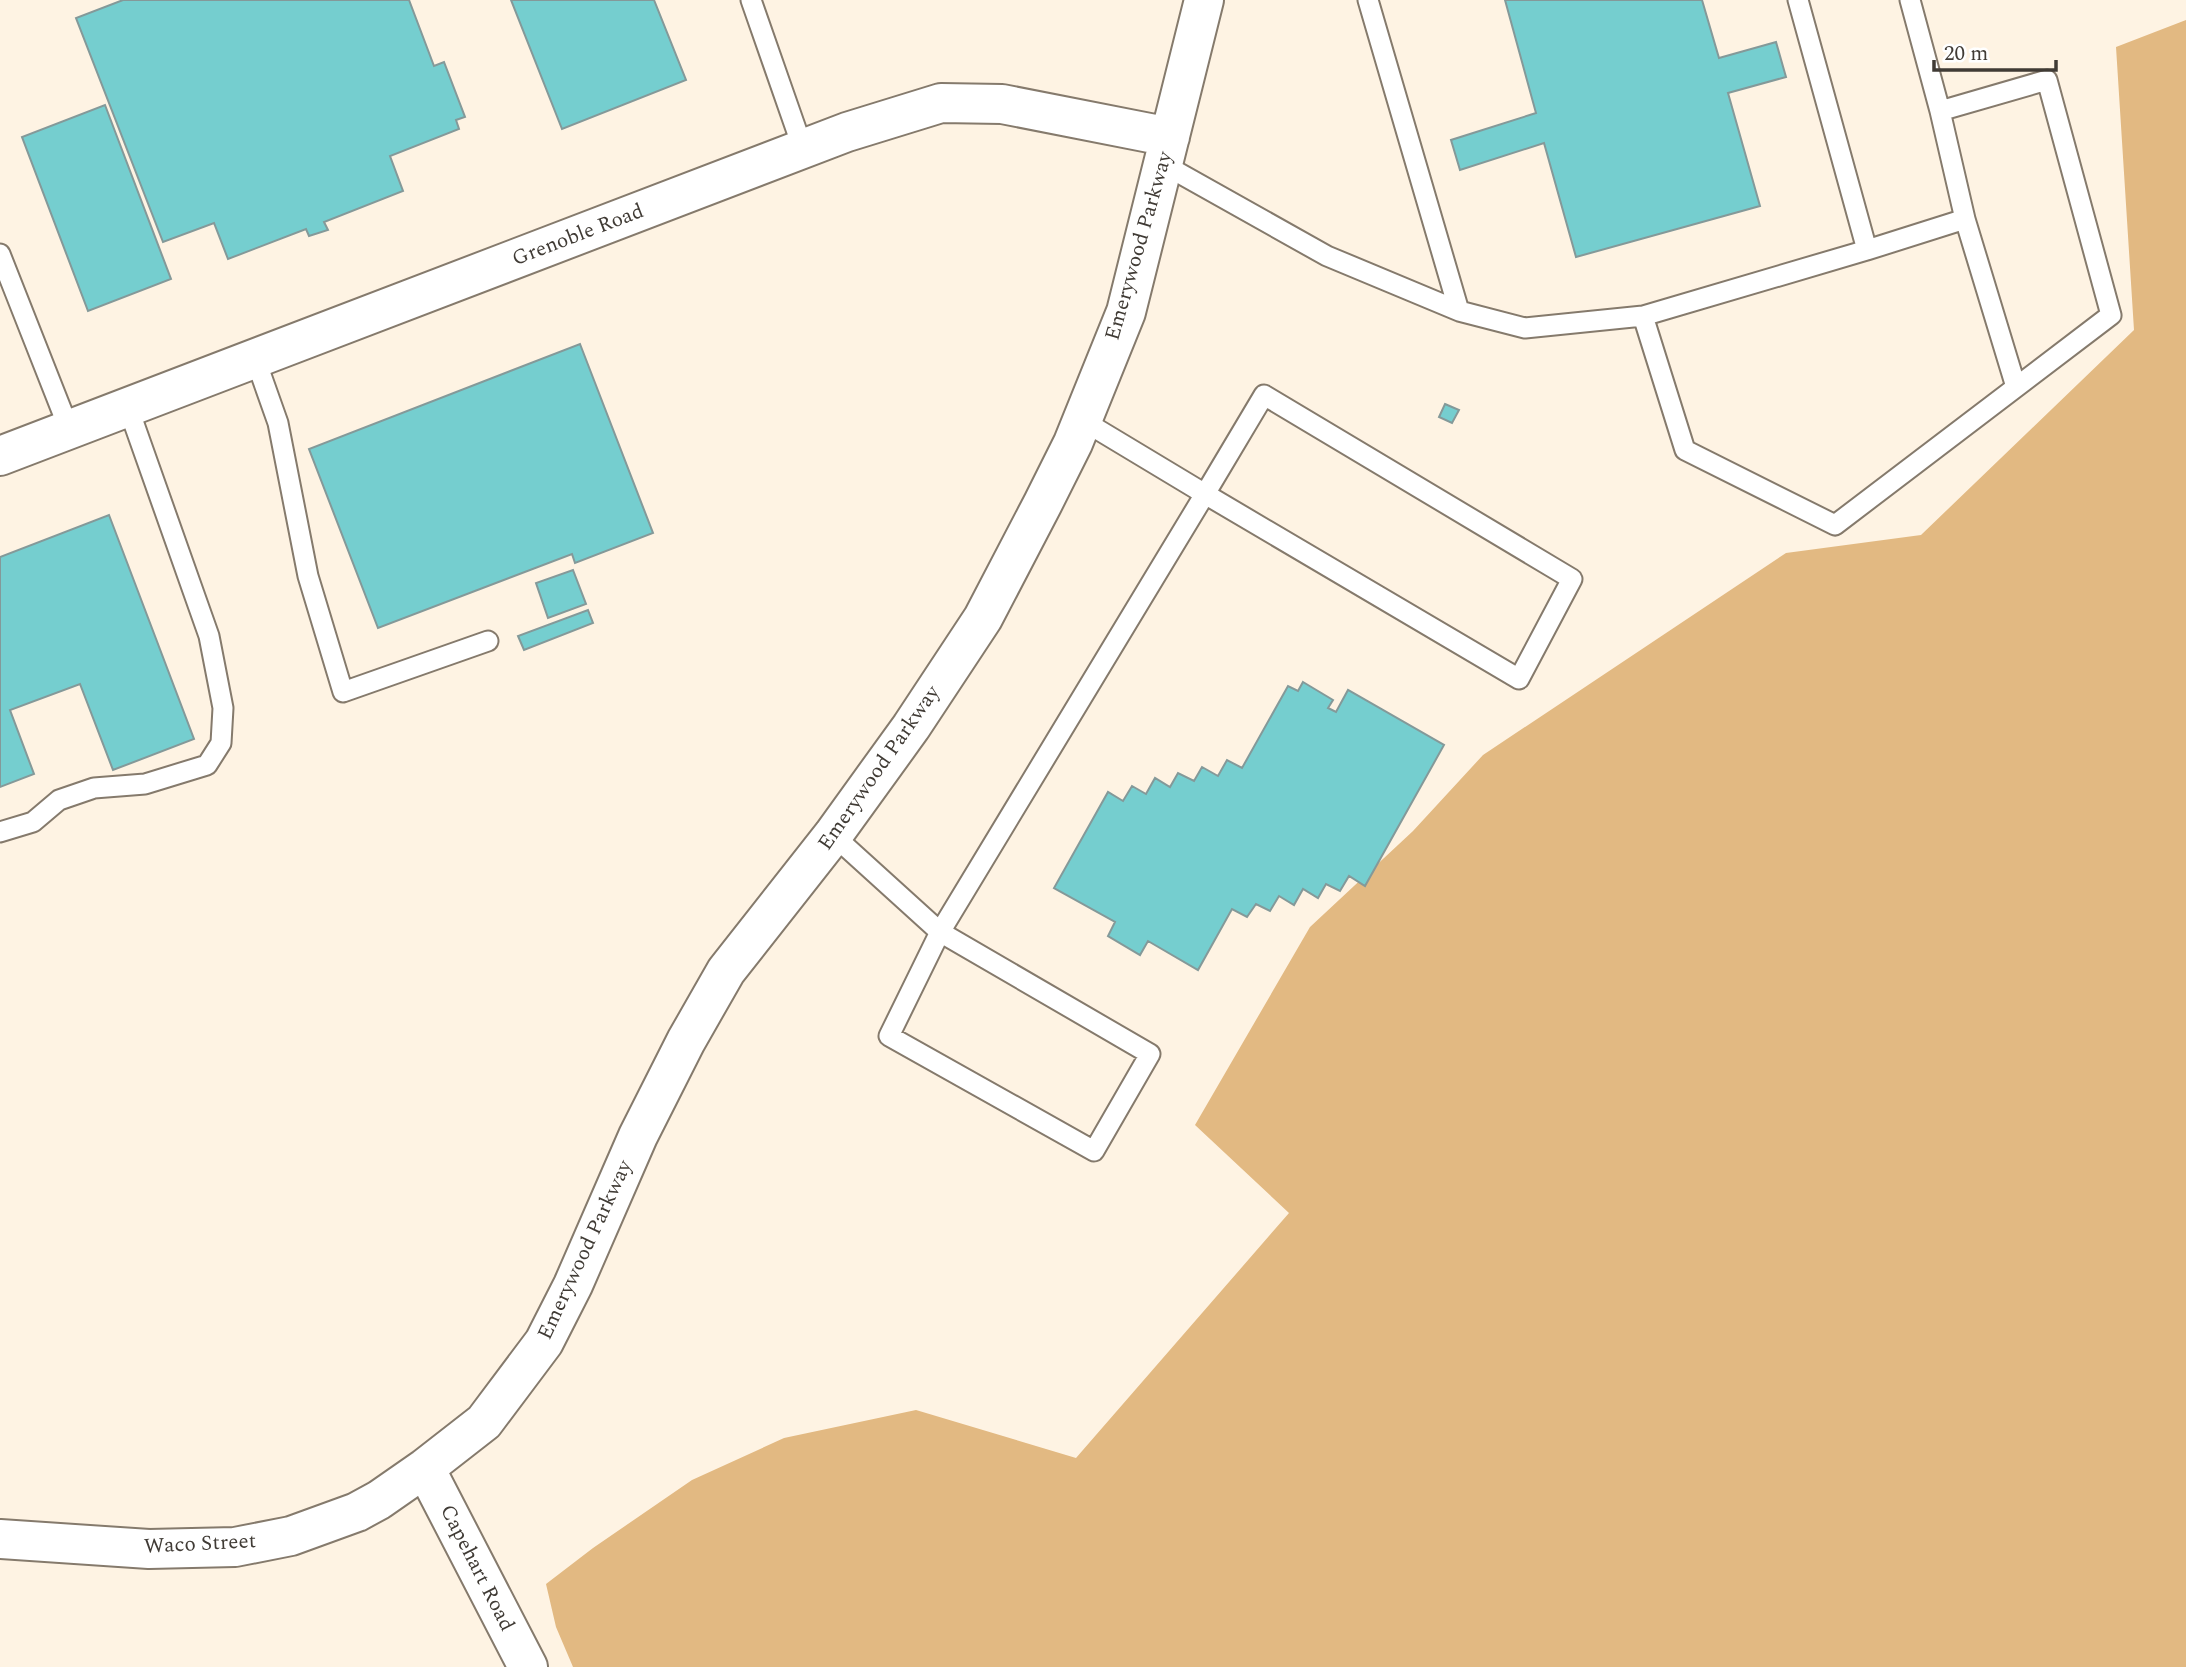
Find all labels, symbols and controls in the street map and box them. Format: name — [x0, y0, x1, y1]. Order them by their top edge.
scale bar — [1934, 28, 2056, 72]
text: 20 m — [1944, 38, 1988, 70]
street label: Emerywood Parkway — [1097, 147, 1182, 344]
street label: Grenoble Road — [507, 195, 649, 275]
street label: Emerywood Parkway — [810, 678, 949, 857]
street label: Emerywood Parkway — [529, 1154, 641, 1345]
street label: Capehart Road — [431, 1499, 523, 1637]
street label: Waco Street — [143, 1525, 257, 1563]

